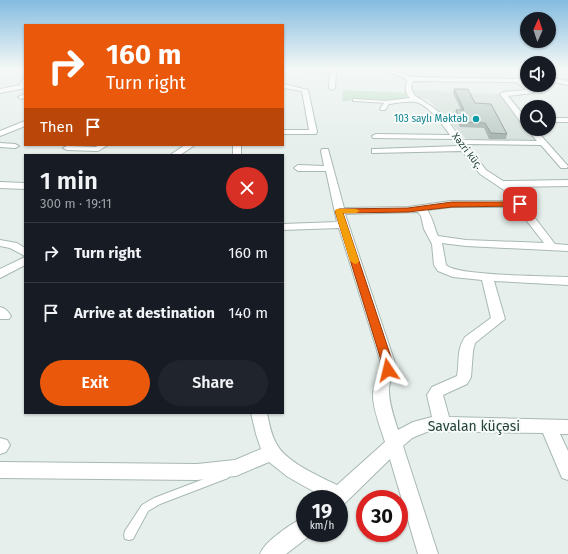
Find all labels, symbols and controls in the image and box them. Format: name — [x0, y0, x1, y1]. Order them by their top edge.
north arrow — [520, 12, 556, 48]
map controls — [520, 12, 556, 136]
text: 160 m — [106, 38, 181, 71]
icon: right — [40, 40, 92, 92]
button: sound — [520, 56, 556, 92]
text: Turn right — [106, 72, 186, 94]
button: search — [520, 100, 556, 136]
place label: 103 saylı Məktəb — [394, 113, 468, 125]
marker: 103 saylı Məktəb — [471, 114, 481, 124]
icon: arrive — [82, 116, 104, 138]
text: Then — [40, 118, 74, 136]
street label: Xəzri küç. — [449, 131, 485, 171]
text: 1 min — [40, 167, 98, 195]
button: close — [226, 167, 268, 209]
pin — [503, 187, 537, 221]
icon: arrive — [509, 193, 531, 215]
text: 300 m · 19:11 — [40, 196, 112, 211]
icon: right — [40, 242, 62, 264]
text: Turn right — [74, 244, 141, 262]
text: 160 m — [228, 244, 268, 262]
icon: arrive — [40, 302, 62, 324]
text: Arrive at destination — [74, 304, 215, 322]
text: 140 m — [228, 304, 268, 322]
position arrow — [367, 349, 409, 391]
button: Exit — [40, 360, 150, 406]
button: Share — [158, 360, 268, 406]
street label: Savalan küçəsi — [428, 418, 520, 435]
speed limit sign: 30 — [356, 490, 408, 542]
text: 19 — [312, 499, 332, 523]
text: km/h — [310, 520, 334, 532]

